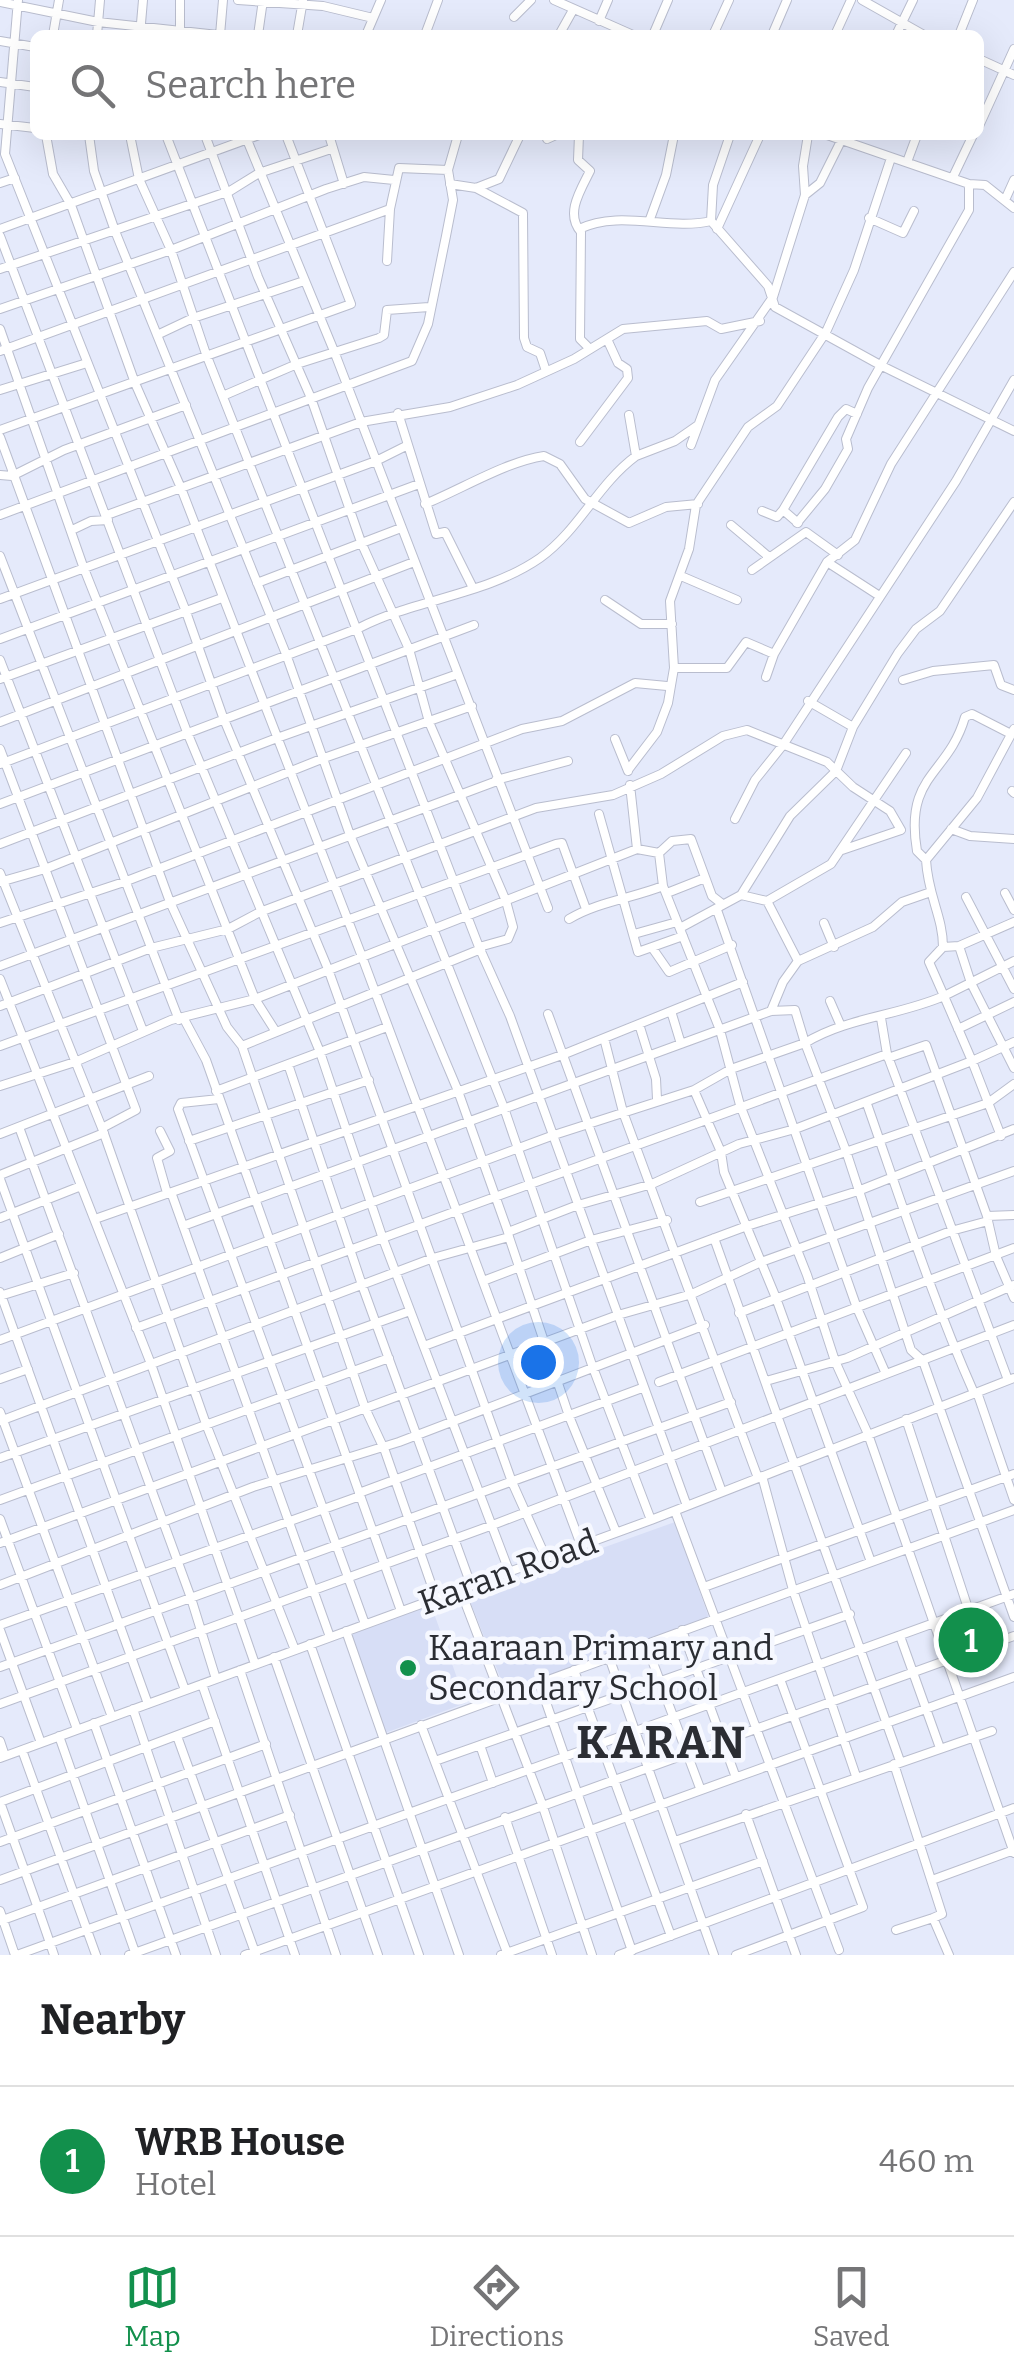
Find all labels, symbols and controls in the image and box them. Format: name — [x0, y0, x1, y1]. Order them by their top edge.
search box — [30, 30, 984, 140]
icon: search — [65, 58, 120, 113]
text: Search here — [145, 62, 356, 108]
your location — [513, 1337, 564, 1388]
street label: Karan Road — [413, 1520, 603, 1624]
pin: 1 — [938, 1602, 1004, 1678]
place label: Kaaraan Primary and Secondary School — [428, 1627, 773, 1709]
marker: Kaaraan Primary and Secondary School — [397, 1657, 419, 1679]
district label: KARAN — [576, 1716, 748, 1770]
text: Nearby — [40, 1995, 185, 2045]
text: WRB House — [135, 2119, 345, 2165]
text: 1 — [66, 2142, 79, 2180]
text: 460 m — [879, 2142, 974, 2180]
text: Hotel — [135, 2165, 216, 2203]
tab: Map — [124, 2260, 181, 2353]
tab: Directions — [429, 2260, 564, 2353]
tab: Saved — [813, 2260, 890, 2353]

